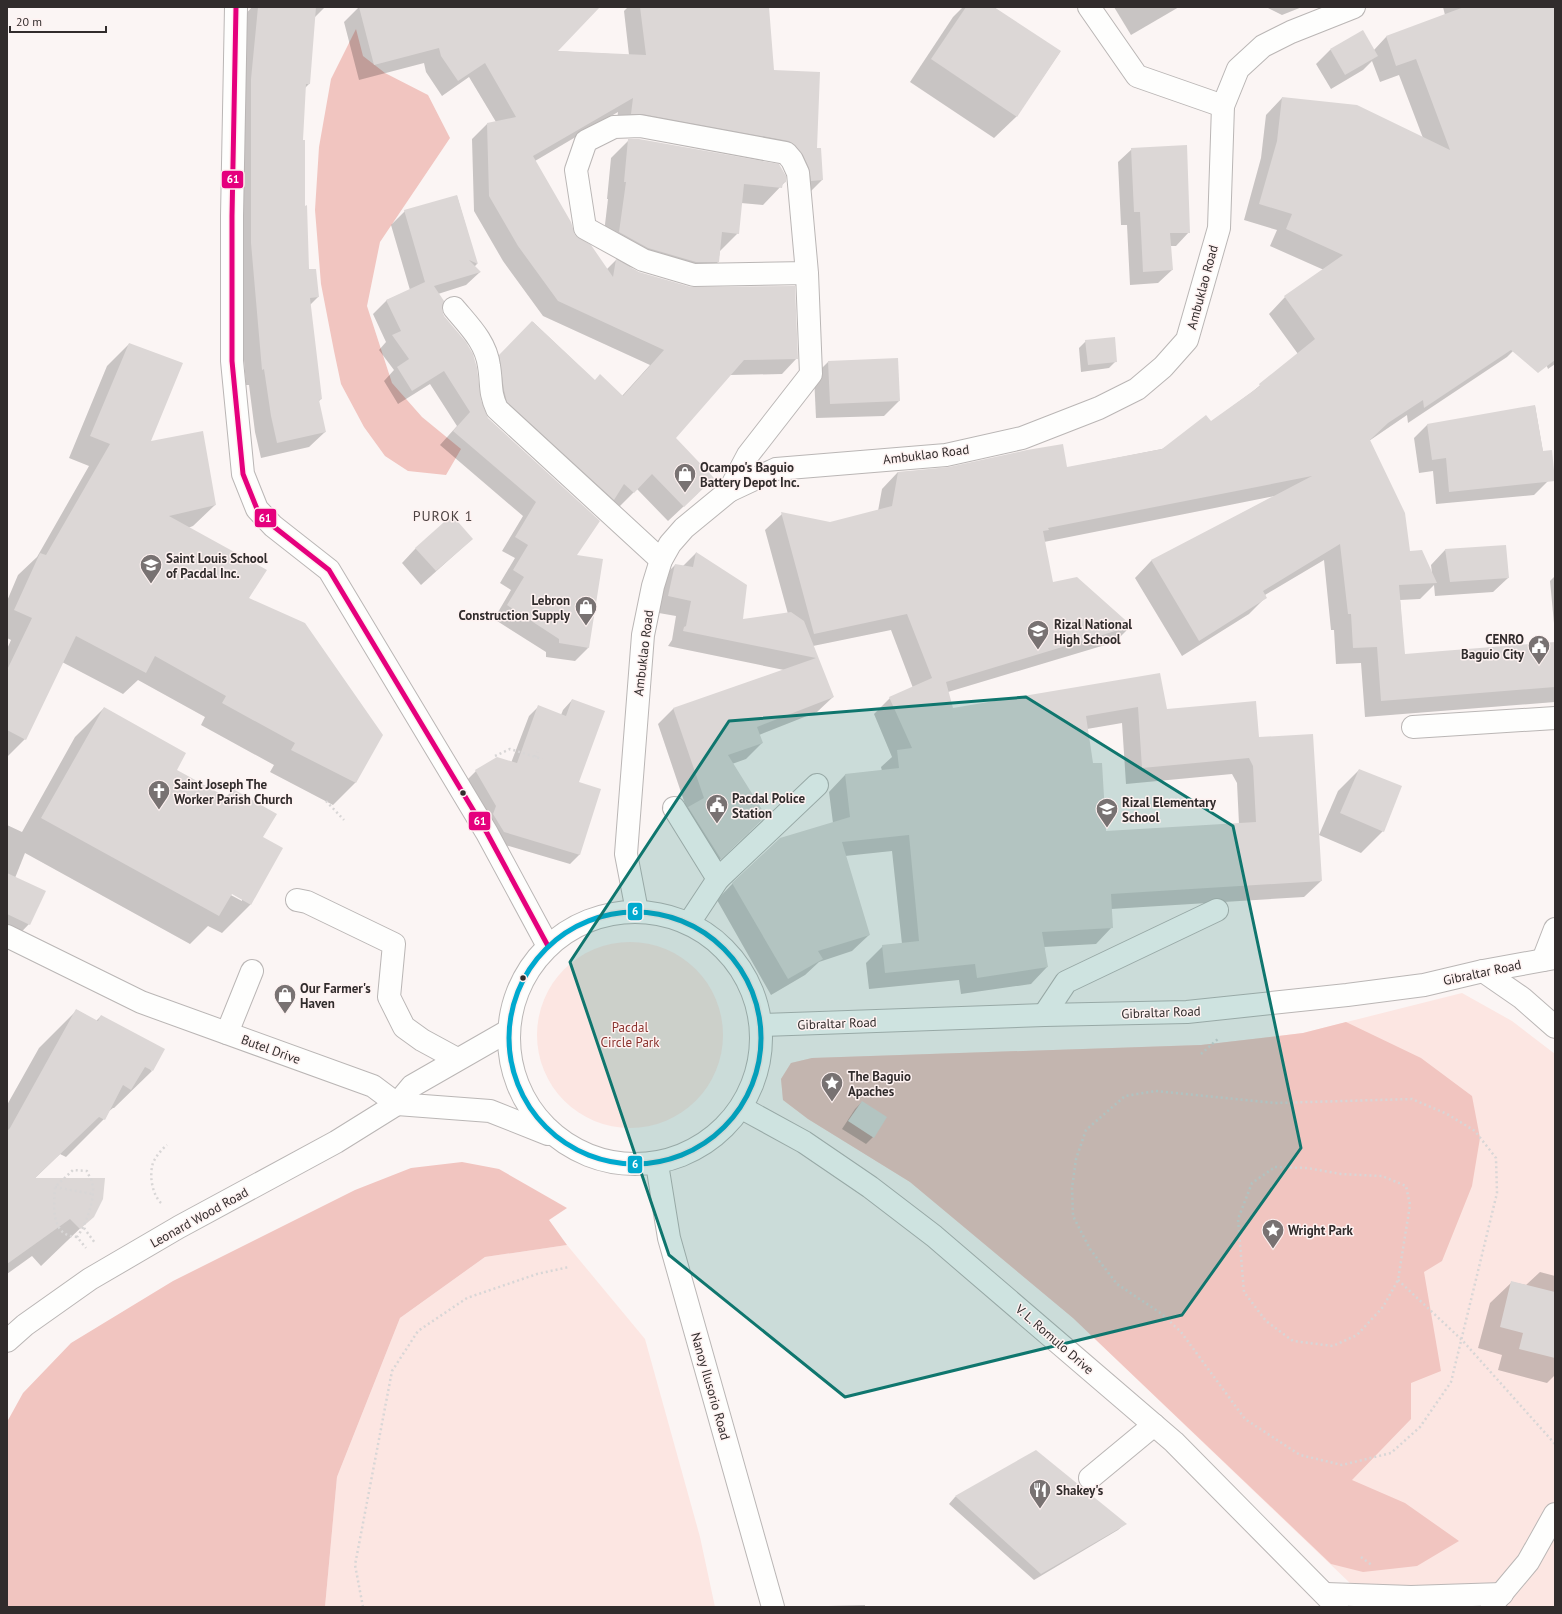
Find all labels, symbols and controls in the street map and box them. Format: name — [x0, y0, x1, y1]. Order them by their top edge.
scale bar — [10, 8, 106, 34]
text: 20 m — [16, 14, 42, 29]
line badge: 61 — [221, 170, 244, 189]
text: 61 — [227, 172, 239, 186]
street label: Ambuklao Road — [1183, 243, 1222, 331]
street label: Ambuklao Road — [882, 441, 970, 468]
place label: Ocampo's Baguio Battery Depot Inc. — [700, 459, 800, 491]
shop icon: Ocampo's Baguio Battery Depot Inc. — [672, 461, 698, 494]
district label: PUROK 1 — [413, 507, 473, 525]
line badge: 61 — [254, 508, 277, 528]
text: 61 — [259, 511, 271, 525]
place label: Saint Louis School of Pacdal Inc. — [166, 550, 268, 582]
school or university icon: Saint Louis School of Pacdal Inc. — [138, 552, 164, 585]
place label: Lebron Construction Supply — [459, 592, 571, 624]
shop icon: Lebron Construction Supply — [573, 594, 599, 627]
street label: Ambuklao Road — [630, 609, 657, 697]
place label: Rizal National High School — [1054, 616, 1132, 648]
school or university icon: Rizal National High School — [1025, 618, 1051, 651]
place label: CENRO Baguio City — [1461, 631, 1525, 663]
public building icon: CENRO Baguio City — [1526, 633, 1552, 666]
place label: Saint Joseph The Worker Parish Church — [174, 776, 293, 808]
church icon: Saint Joseph The Worker Parish Church — [146, 778, 172, 811]
unlabelled marker — [458, 788, 468, 798]
place label: Pacdal Police Station — [732, 790, 805, 822]
public building icon: Pacdal Police Station — [704, 792, 730, 825]
place label: Rizal Elementary School — [1122, 794, 1217, 826]
school or university icon: Rizal Elementary School — [1094, 796, 1120, 829]
line badge: 61 — [468, 811, 491, 831]
text: 61 — [474, 814, 486, 828]
line badge: 6 — [627, 902, 643, 921]
text: 6 — [632, 904, 638, 918]
street label: Gibraltar Road — [1442, 956, 1523, 989]
unlabelled marker — [518, 973, 528, 983]
place label: Our Farmer's Haven — [300, 980, 371, 1012]
shop icon: Our Farmer's Haven — [272, 982, 298, 1015]
street label: Gibraltar Road — [1121, 1003, 1201, 1022]
street label: Gibraltar Road — [797, 1014, 877, 1033]
park label: Pacdal Circle Park — [601, 1019, 660, 1051]
street label: Butel Drive — [239, 1031, 303, 1068]
place label: The Baguio Apaches — [848, 1068, 911, 1100]
place icon: The Baguio Apaches — [819, 1070, 845, 1103]
line badge: 6 — [627, 1155, 643, 1174]
text: 6 — [632, 1157, 638, 1171]
street label: Leonard Wood Road — [147, 1183, 251, 1251]
place icon: Wright Park — [1260, 1217, 1286, 1250]
place label: Wright Park — [1288, 1222, 1354, 1239]
street label: V. L. Romulo Drive — [1011, 1300, 1097, 1378]
street label: Nanoy Ilusorio Road — [687, 1330, 734, 1442]
restaurant icon: Shakey's — [1027, 1477, 1053, 1510]
place label: Shakey's — [1056, 1482, 1104, 1499]

